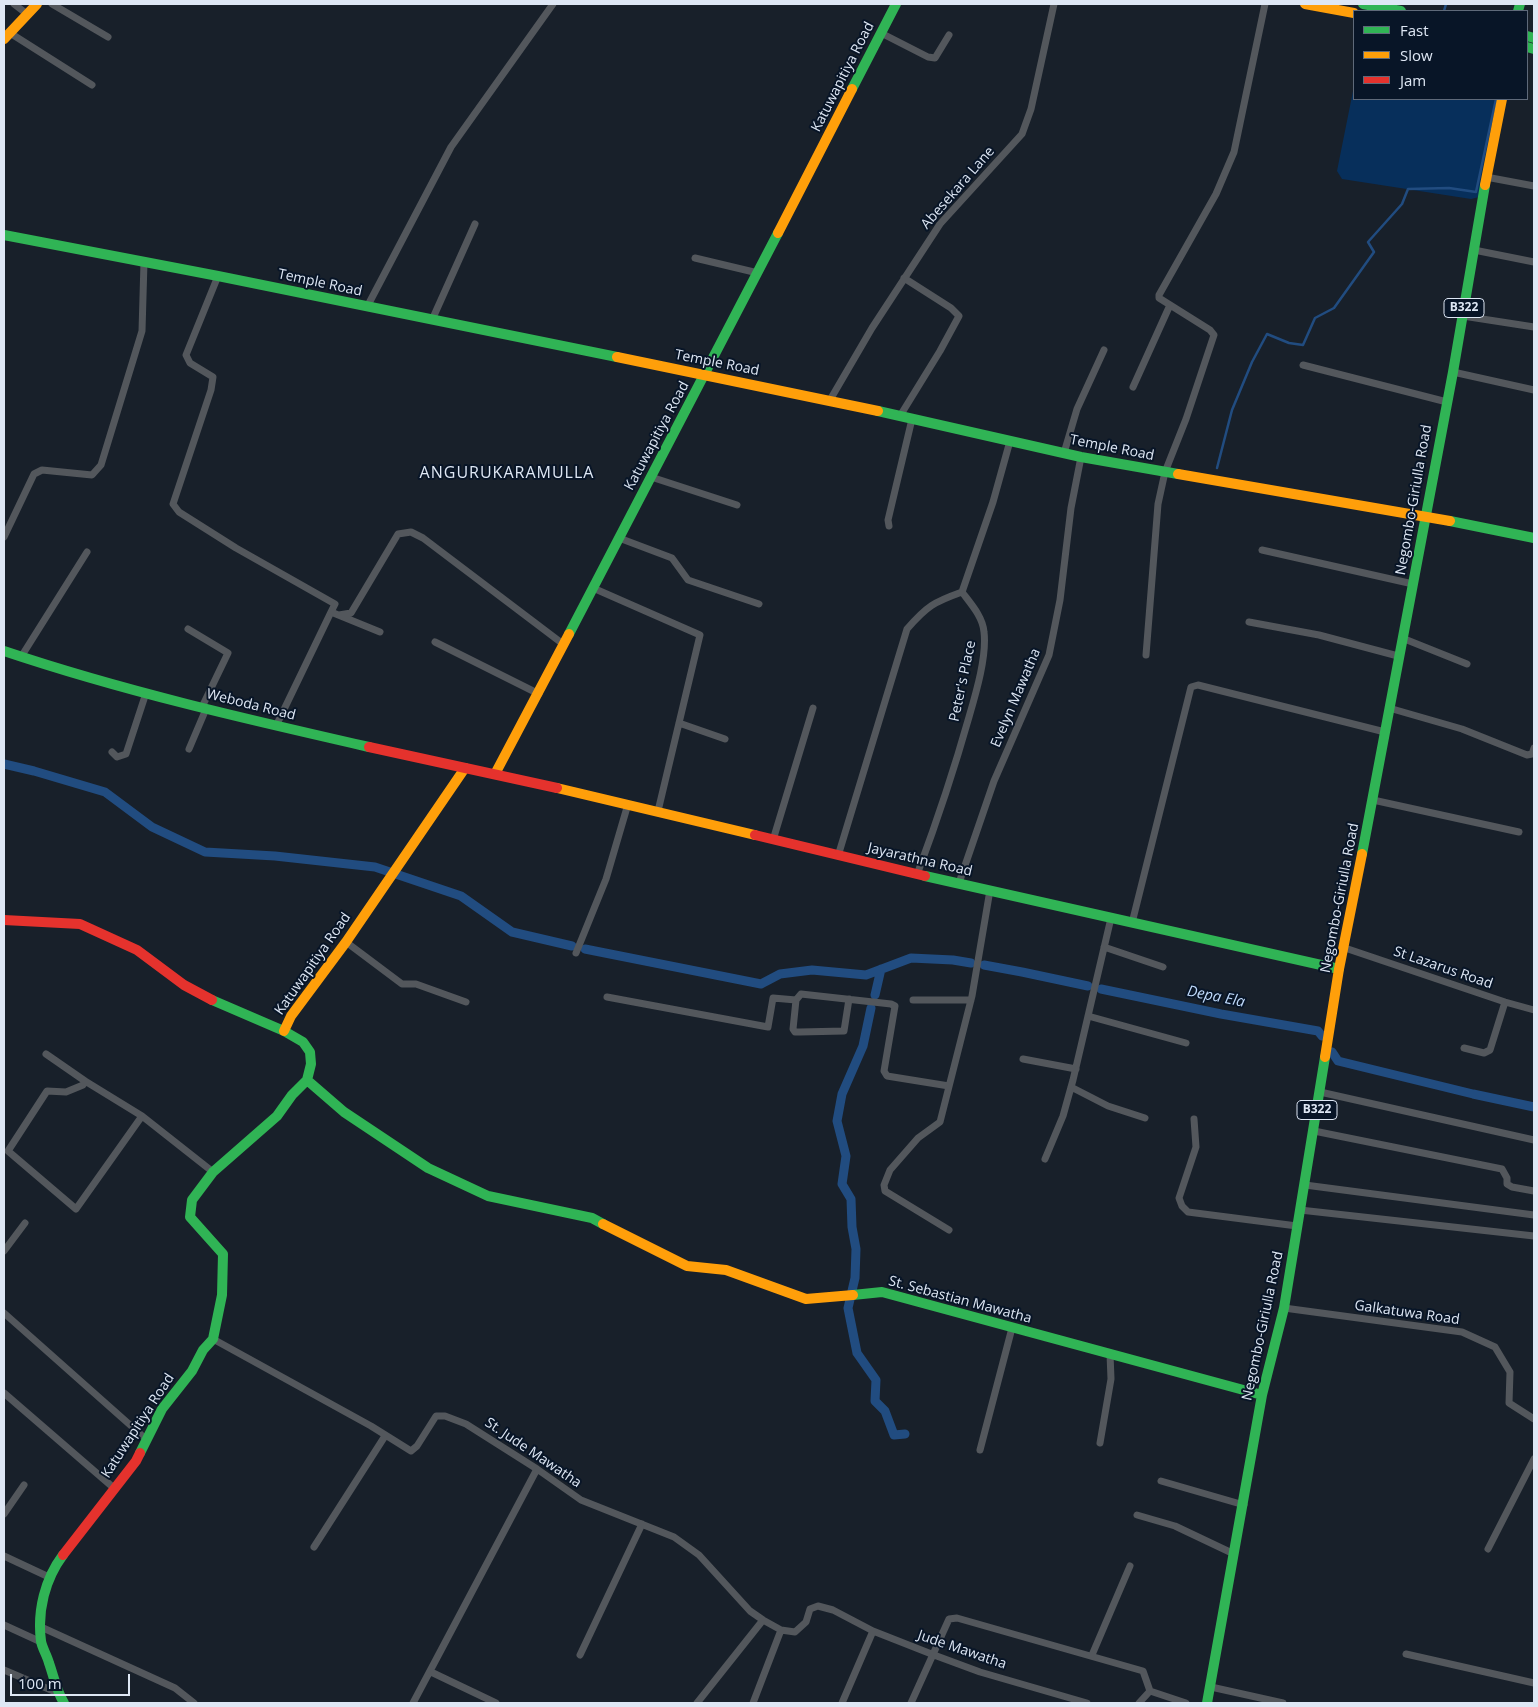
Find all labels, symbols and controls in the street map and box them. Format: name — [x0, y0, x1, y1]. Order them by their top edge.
legend — [1353, 10, 1528, 100]
street label: Katuwapitiya Road — [808, 19, 878, 135]
text: Fast — [1400, 20, 1429, 40]
text: Slow — [1400, 45, 1433, 65]
text: Jam — [1400, 70, 1426, 90]
street label: Abesekara Lane — [918, 143, 998, 233]
street label: Temple Road — [276, 266, 364, 300]
road number: B322 — [1444, 298, 1484, 318]
street label: Temple Road — [673, 347, 761, 379]
street label: Katuwapitiya Road — [621, 379, 693, 493]
street label: Negombo-Giriulla Road — [1393, 424, 1435, 576]
street label: Temple Road — [1068, 432, 1156, 464]
district label: ANGURUKARAMULLA — [418, 463, 596, 483]
street label: Peter's Place — [946, 639, 980, 723]
street label: Evelyn Mawatha — [988, 646, 1044, 750]
street label: Weboda Road — [205, 686, 297, 724]
street label: Negombo-Giriulla Road — [1317, 822, 1363, 974]
street label: Jayarathna Road — [866, 840, 974, 880]
street label: Katuwapitiya Road — [271, 910, 355, 1018]
street label: St Lazarus Road — [1391, 943, 1495, 993]
water label: Depa Ela — [1186, 983, 1246, 1011]
road number: B322 — [1297, 1100, 1337, 1120]
street label: Negombo-Giriulla Road — [1239, 1250, 1287, 1402]
street label: St. Sebastian Mawatha — [887, 1273, 1033, 1327]
street label: Galkatuwa Road — [1353, 1297, 1461, 1329]
street label: Katuwapitiya Road — [98, 1371, 178, 1481]
street label: St. Jude Mawatha — [482, 1415, 584, 1491]
street label: Jude Mawatha — [915, 1627, 1009, 1673]
scale bar — [12, 1664, 132, 1696]
text: 100 m — [18, 1673, 62, 1693]

